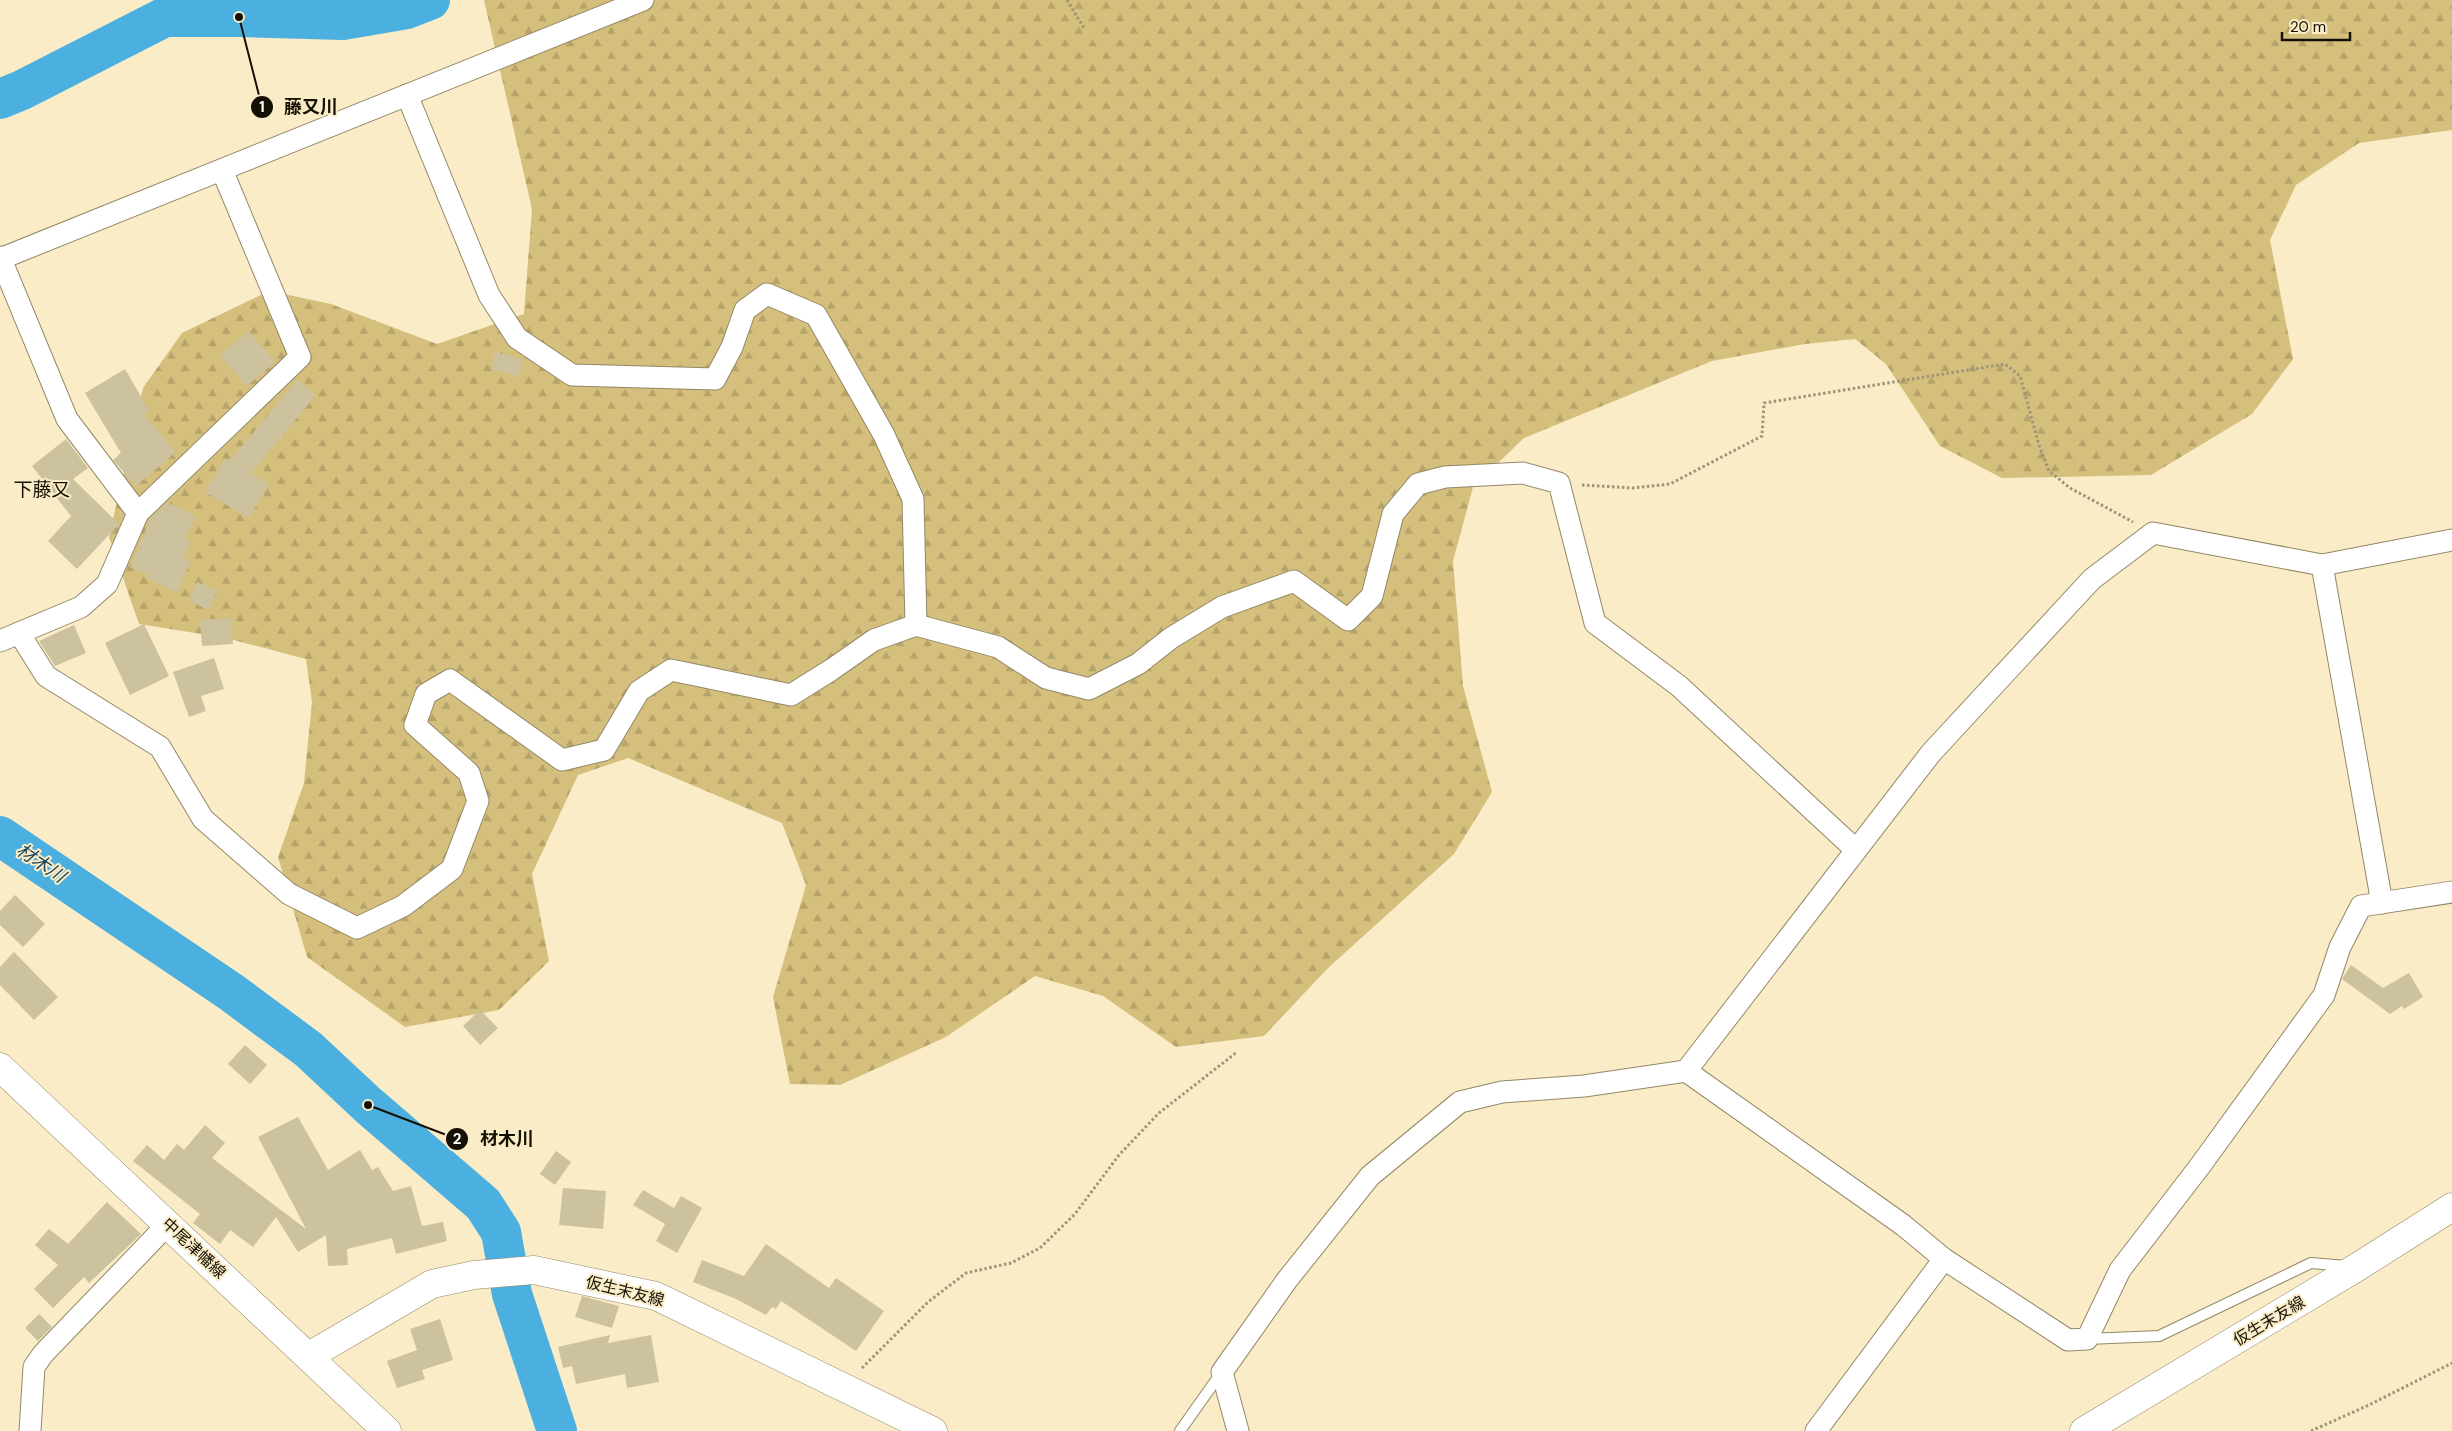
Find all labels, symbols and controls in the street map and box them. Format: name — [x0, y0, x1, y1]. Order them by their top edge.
scale bar — [2282, 10, 2350, 42]
text: 20 m — [2290, 17, 2326, 37]
callout: 藤又川 — [249, 91, 348, 124]
text: 藤又川 — [284, 95, 338, 119]
text: 1 — [259, 97, 265, 117]
district label: 下藤又 — [13, 477, 71, 502]
water label: 材木川 — [12, 838, 72, 889]
callout: 材木川 — [445, 1122, 544, 1155]
text: 材木川 — [480, 1127, 534, 1151]
text: 2 — [453, 1129, 462, 1149]
street label: 中尾津幡線 — [158, 1213, 230, 1283]
street label: 仮生末友線 — [584, 1271, 666, 1311]
street label: 仮生末友線 — [2229, 1291, 2309, 1351]

